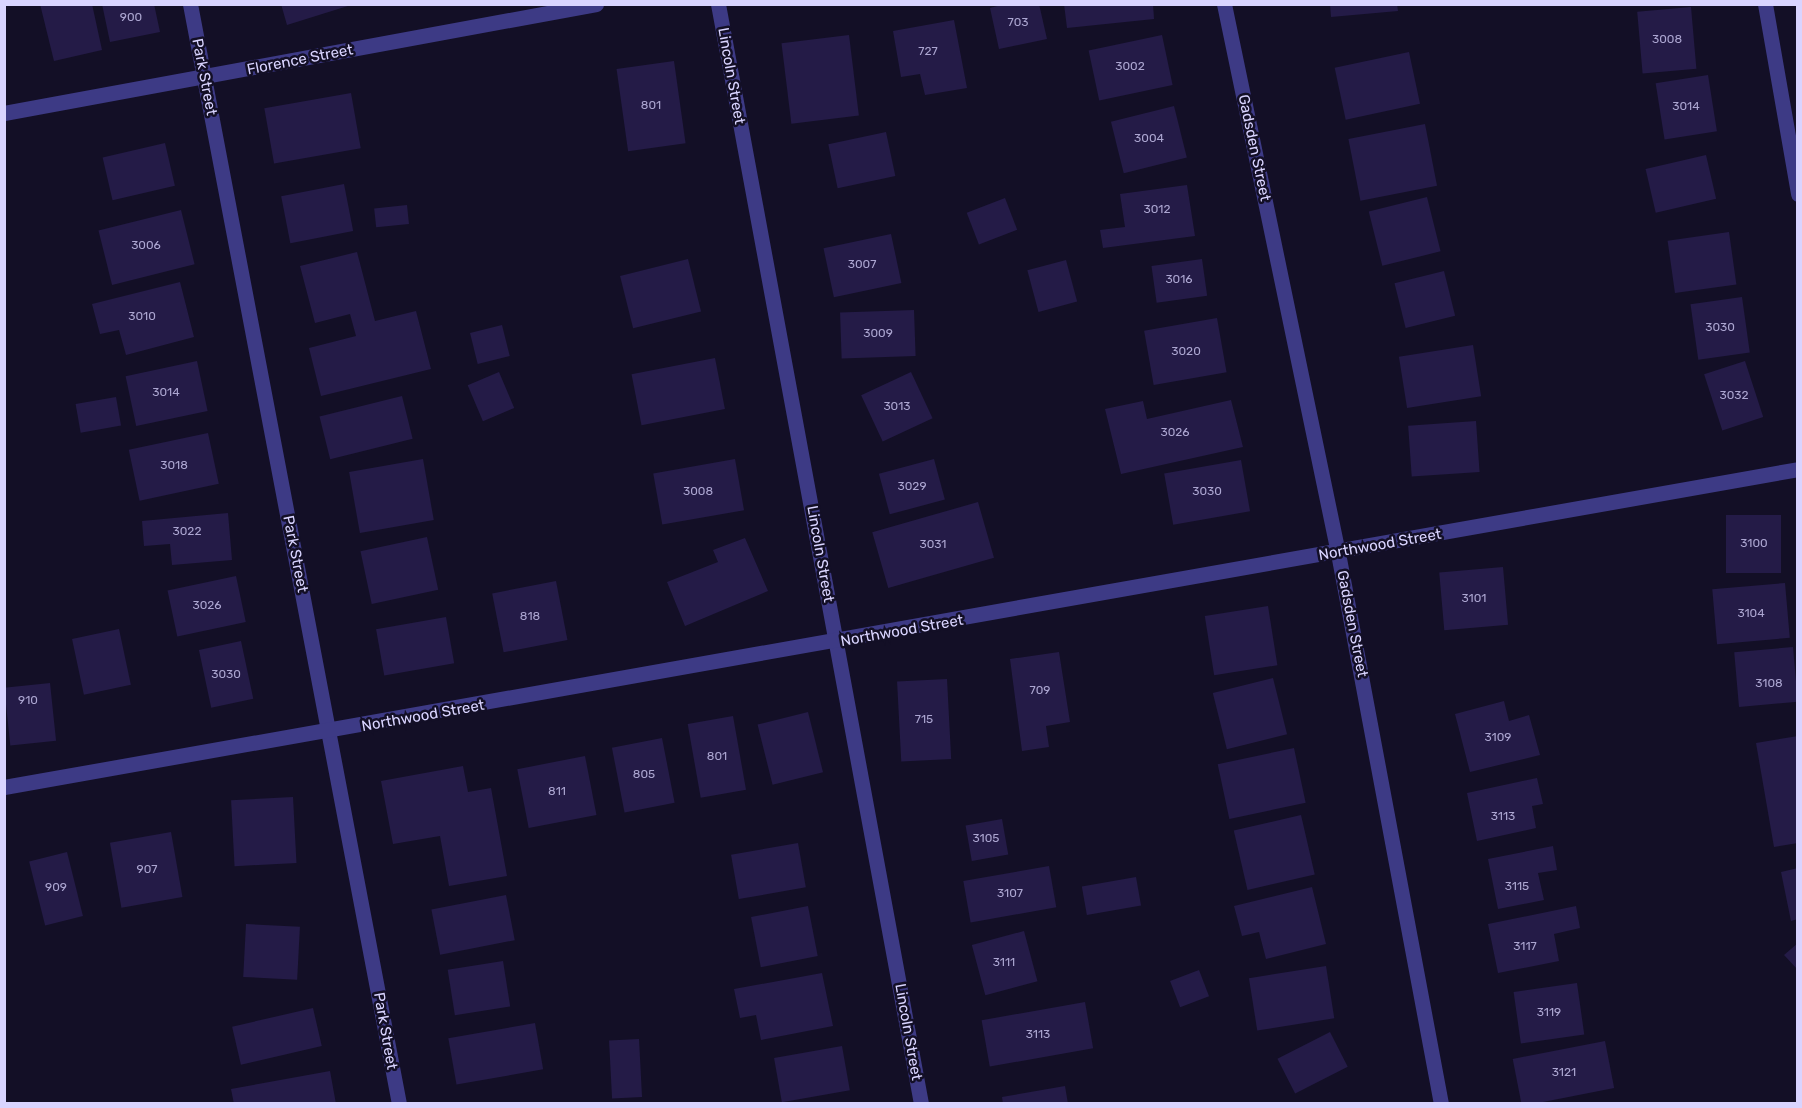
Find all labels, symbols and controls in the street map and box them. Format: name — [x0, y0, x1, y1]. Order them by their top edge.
house number: 900 — [120, 11, 142, 25]
house number: 703 — [1008, 16, 1028, 30]
street label: Lincoln Street — [714, 26, 748, 126]
house number: 3008 — [1652, 33, 1682, 47]
street label: Park Street — [188, 37, 220, 117]
street label: Florence Street — [245, 41, 355, 79]
house number: 727 — [918, 45, 938, 59]
house number: 3002 — [1115, 60, 1145, 74]
street label: Gadsden Street — [1234, 93, 1274, 203]
house number: 801 — [641, 99, 661, 113]
house number: 3014 — [1672, 100, 1700, 114]
house number: 3004 — [1134, 132, 1164, 146]
house number: 3012 — [1143, 203, 1171, 217]
house number: 3006 — [131, 239, 161, 253]
house number: 3007 — [848, 258, 876, 272]
house number: 3016 — [1165, 273, 1193, 287]
house number: 3010 — [128, 310, 156, 324]
house number: 3030 — [1705, 321, 1735, 335]
house number: 3009 — [863, 327, 893, 341]
house number: 3020 — [1171, 345, 1201, 359]
house number: 3014 — [152, 386, 180, 400]
house number: 3032 — [1719, 389, 1749, 403]
house number: 3013 — [883, 400, 911, 414]
house number: 3026 — [1160, 426, 1190, 440]
house number: 3018 — [160, 459, 188, 473]
house number: 3029 — [898, 480, 926, 494]
house number: 3008 — [683, 485, 713, 499]
house number: 3030 — [1192, 485, 1222, 499]
street label: Lincoln Street — [803, 504, 837, 604]
street label: Park Street — [279, 514, 311, 594]
house number: 3022 — [173, 525, 201, 539]
street label: Northwood Street — [1317, 525, 1443, 565]
house number: 3100 — [1740, 537, 1768, 551]
house number: 3031 — [920, 538, 946, 552]
street label: Gadsden Street — [1333, 569, 1371, 679]
house number: 3101 — [1462, 592, 1486, 606]
house number: 3026 — [192, 599, 222, 613]
house number: 3104 — [1737, 607, 1765, 621]
house number: 818 — [520, 610, 540, 624]
street label: Northwood Street — [839, 611, 965, 651]
house number: 3030 — [211, 668, 241, 682]
house number: 3108 — [1755, 677, 1783, 691]
house number: 709 — [1030, 684, 1050, 698]
house number: 910 — [18, 694, 38, 708]
street label: Northwood Street — [360, 696, 486, 736]
house number: 715 — [915, 713, 933, 727]
house number: 3109 — [1485, 731, 1511, 745]
house number: 801 — [707, 750, 727, 764]
house number: 805 — [633, 768, 655, 782]
house number: 811 — [548, 785, 566, 799]
house number: 3113 — [1491, 810, 1515, 824]
house number: 3105 — [973, 832, 999, 846]
house number: 907 — [137, 863, 157, 877]
house number: 3115 — [1505, 880, 1529, 894]
house number: 909 — [45, 881, 67, 895]
house number: 3107 — [997, 887, 1023, 901]
house number: 3117 — [1513, 940, 1537, 954]
house number: 3111 — [993, 956, 1015, 970]
street label: Lincoln Street — [891, 982, 925, 1082]
street label: Park Street — [369, 991, 401, 1071]
house number: 3119 — [1537, 1006, 1561, 1020]
house number: 3113 — [1026, 1028, 1050, 1042]
house number: 3121 — [1552, 1066, 1576, 1080]

